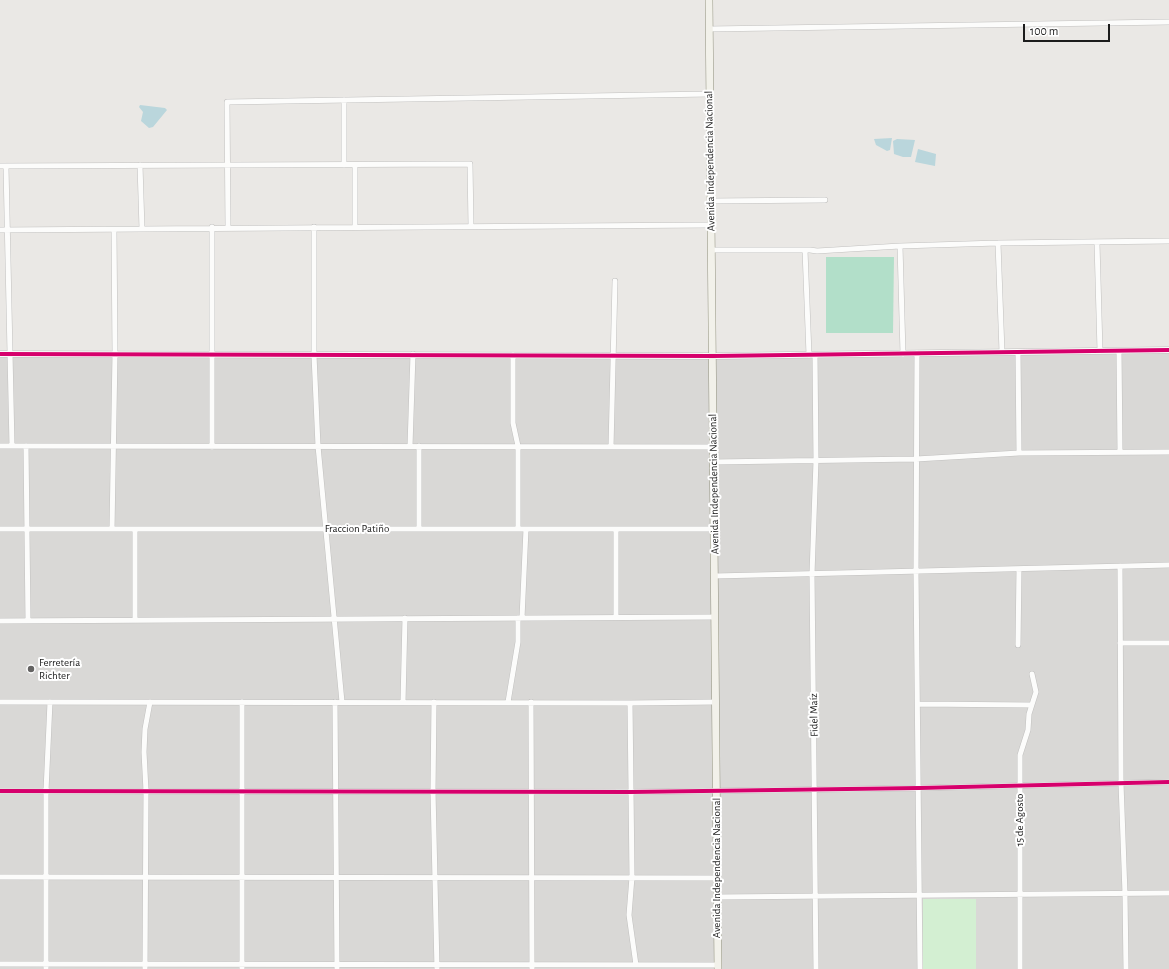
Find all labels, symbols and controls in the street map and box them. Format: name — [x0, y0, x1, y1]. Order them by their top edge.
scale bar — [1025, 16, 1112, 42]
text: 100 m — [1030, 25, 1058, 37]
street label: Avenida Independencia Nacional — [702, 91, 718, 231]
street label: Avenida Independencia Nacional — [706, 414, 722, 554]
street label: Fraccion Patiño — [325, 522, 389, 536]
place label: Ferretería Richter — [39, 656, 80, 682]
marker: Ferretería Richter — [26, 664, 36, 674]
street label: Fidel Maíz — [807, 693, 821, 737]
street label: 15 de Agosto — [1013, 794, 1027, 846]
street label: Avenida Independencia Nacional — [710, 798, 724, 938]

